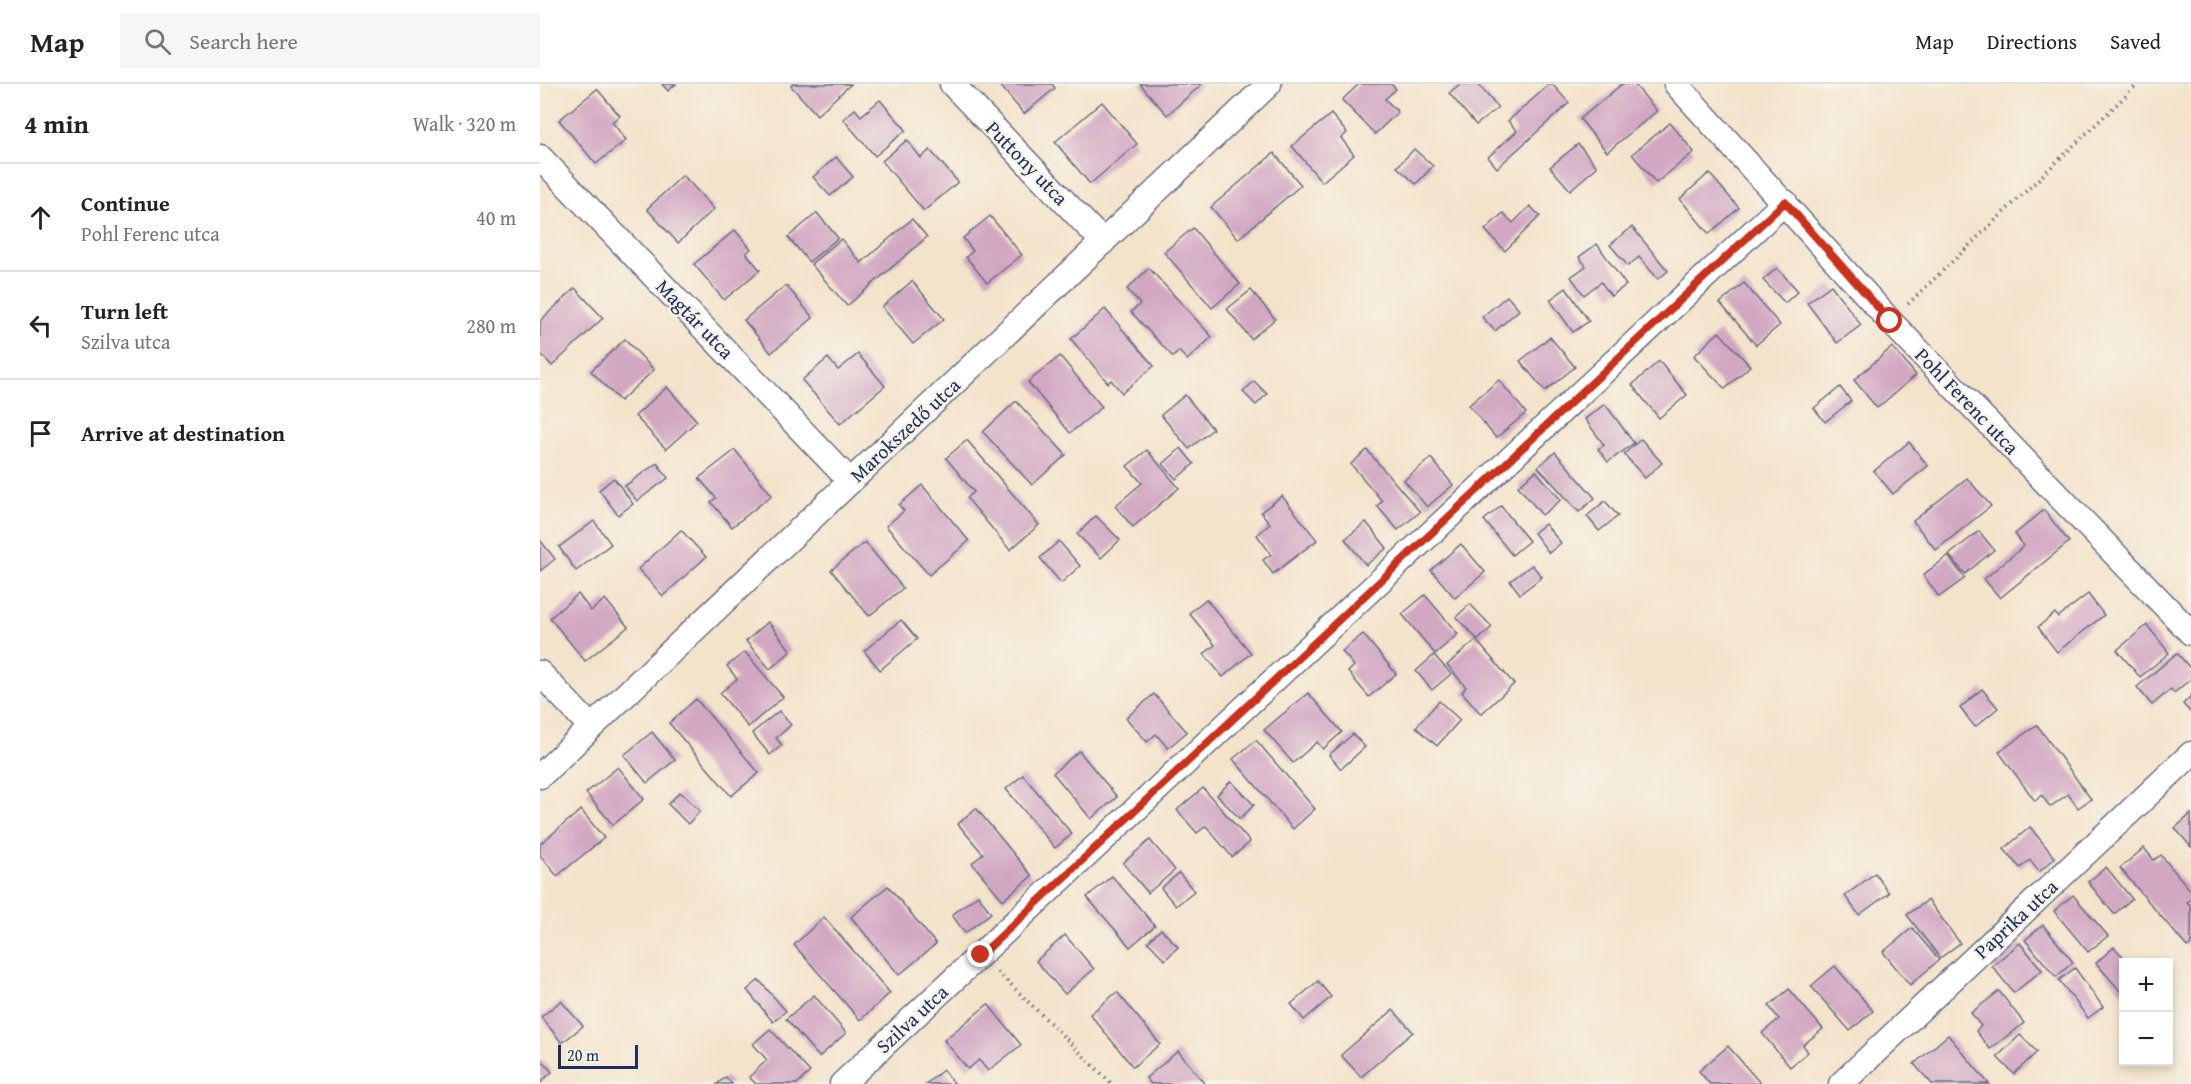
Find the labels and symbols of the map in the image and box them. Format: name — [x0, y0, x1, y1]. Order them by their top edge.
street label: Puttony utca — [980, 114, 1076, 212]
street label: Magtár utca — [650, 272, 741, 366]
route start — [1876, 307, 1902, 333]
street label: Pohl Ferenc utca — [1909, 341, 2026, 461]
street label: Marokszedő utca — [843, 370, 967, 489]
street label: Paprika utca — [1967, 872, 2064, 965]
route end — [967, 941, 993, 967]
street label: Szilva utca — [869, 977, 955, 1060]
scale bar — [558, 1042, 638, 1070]

